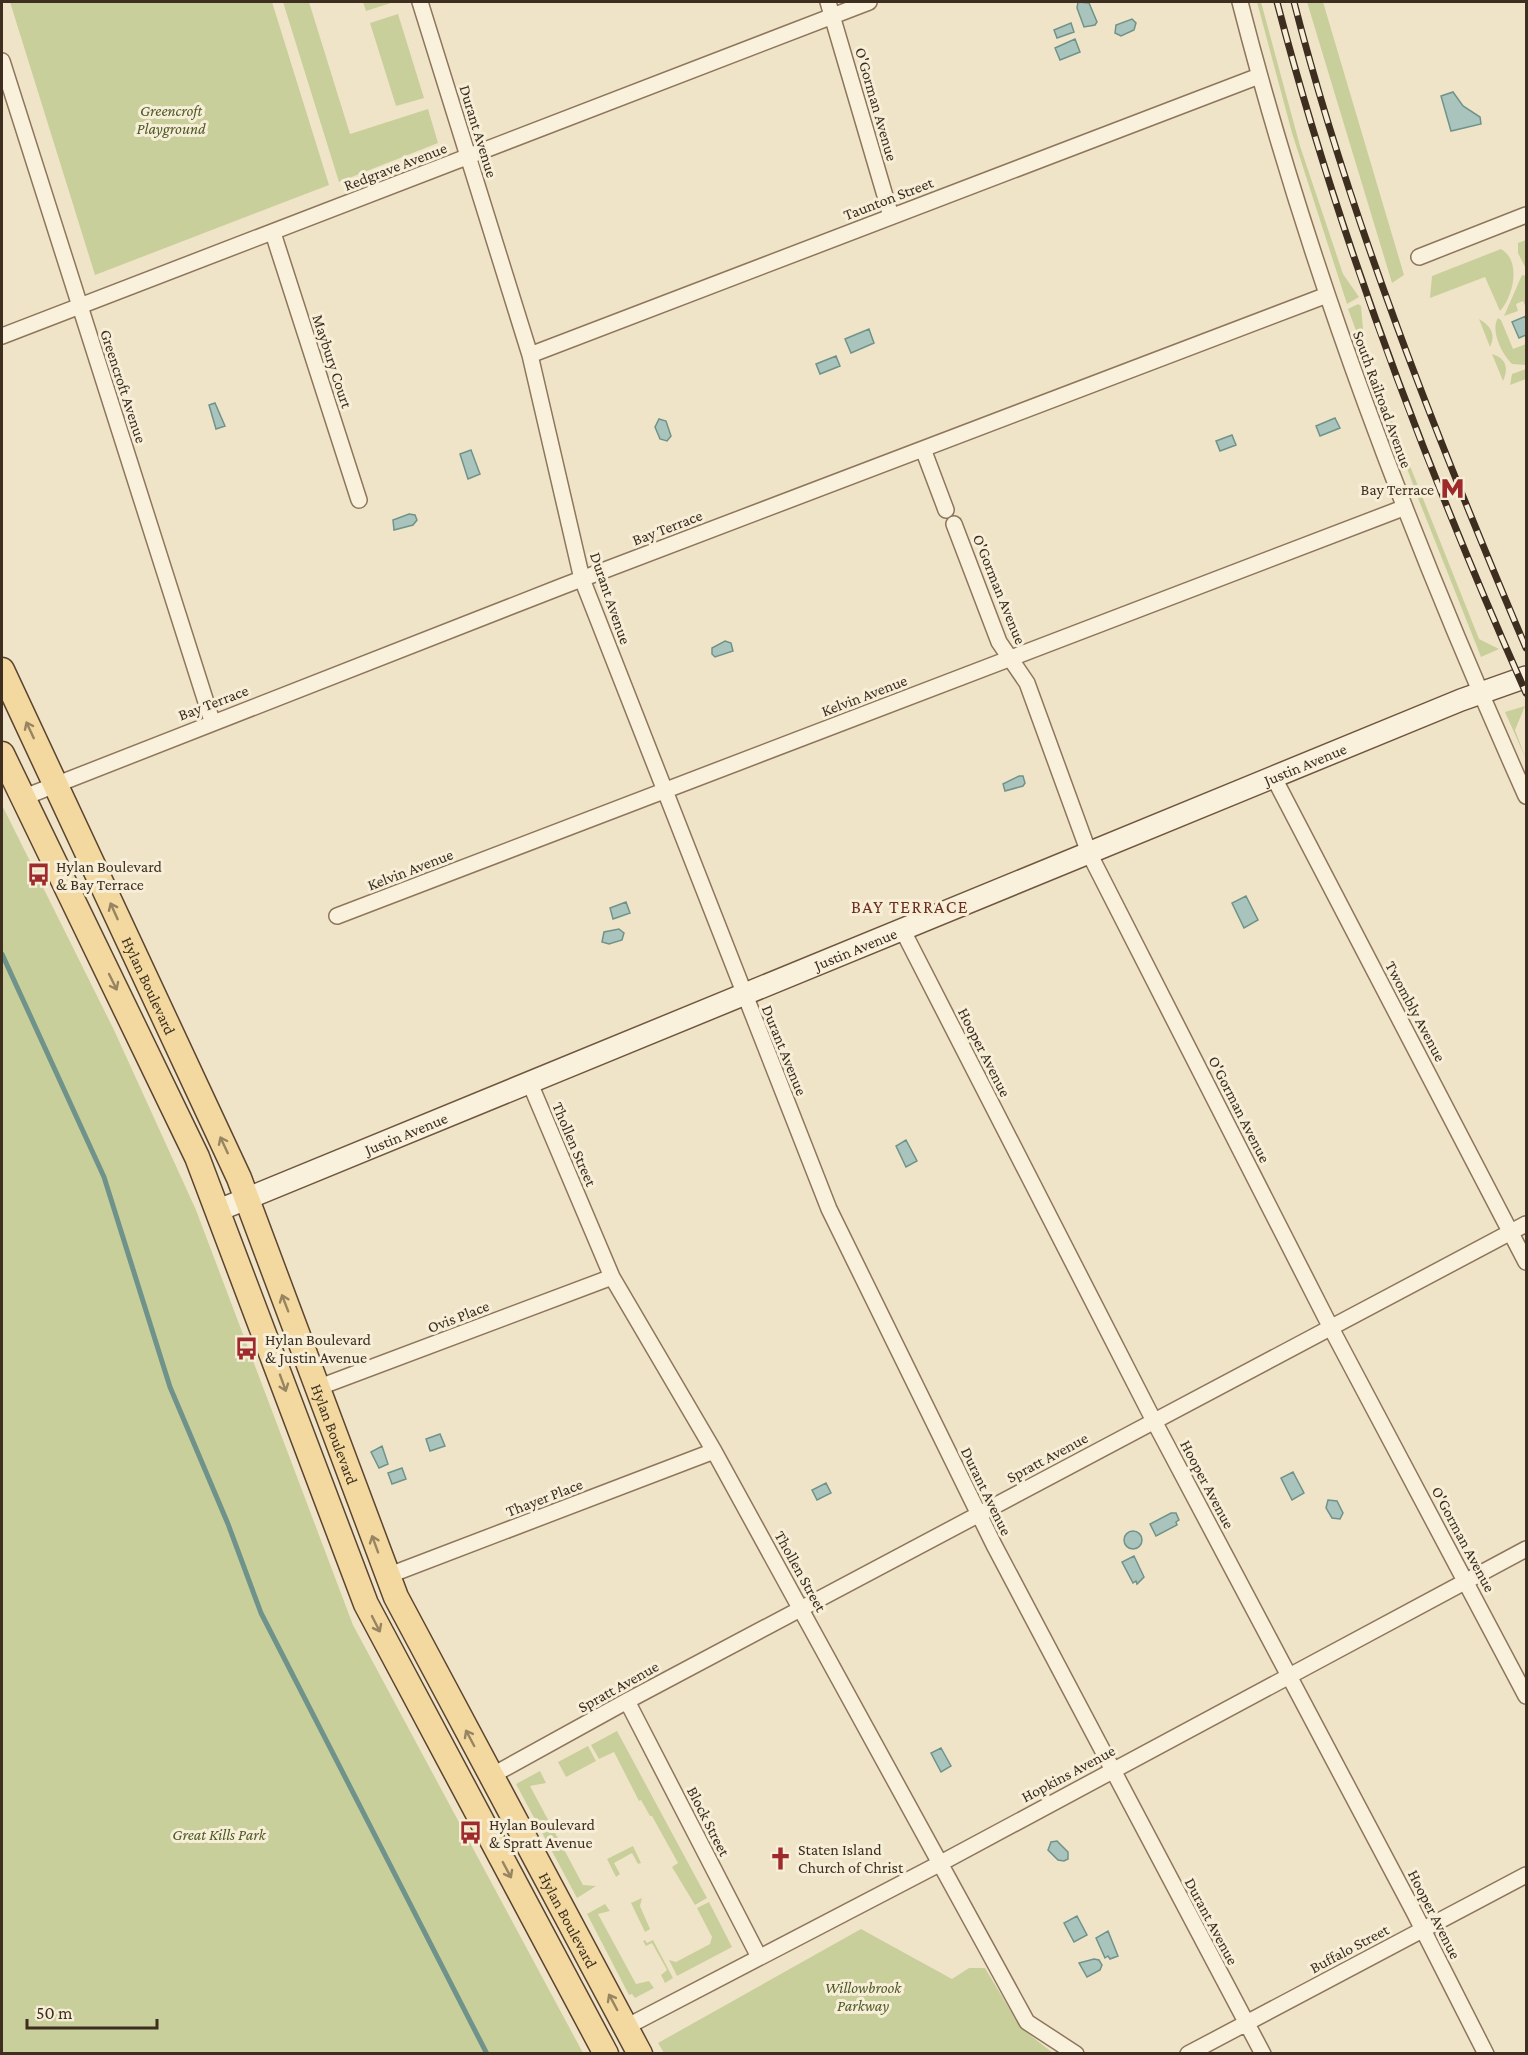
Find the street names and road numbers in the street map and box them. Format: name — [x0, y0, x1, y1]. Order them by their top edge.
street label: O'Gorman Avenue — [852, 46, 901, 163]
street label: Durant Avenue — [456, 83, 501, 180]
street label: Redgrave Avenue — [341, 139, 449, 195]
street label: Taunton Street — [841, 173, 936, 223]
street label: Maybury Court — [308, 312, 356, 411]
street label: Greencroft Avenue — [97, 327, 150, 445]
street label: South Railroad Avenue — [1350, 328, 1415, 470]
street label: Bay Terrace — [630, 506, 705, 550]
street label: O'Gorman Avenue — [970, 532, 1029, 647]
street label: Durant Avenue — [587, 550, 634, 646]
street label: Kelvin Avenue — [819, 671, 909, 720]
street label: Bay Terrace — [176, 681, 251, 725]
street label: Justin Avenue — [1260, 740, 1349, 791]
street label: Kelvin Avenue — [365, 845, 455, 894]
street label: Justin Avenue — [810, 925, 899, 975]
street label: Hylan Boulevard — [119, 934, 179, 1038]
street label: Twombly Avenue — [1381, 958, 1449, 1065]
street label: Durant Avenue — [759, 1003, 810, 1098]
street label: Hooper Avenue — [954, 1005, 1014, 1100]
street label: O'Gorman Avenue — [1205, 1053, 1274, 1165]
street label: Thollen Street — [549, 1100, 600, 1189]
street label: Justin Avenue — [360, 1109, 450, 1160]
street label: Ovis Place — [425, 1297, 491, 1336]
street label: Hylan Boulevard — [308, 1382, 361, 1487]
street label: Spratt Avenue — [1004, 1429, 1091, 1487]
street label: Hooper Avenue — [1176, 1437, 1238, 1532]
street label: Durant Avenue — [958, 1444, 1015, 1538]
street label: Thayer Place — [503, 1475, 585, 1521]
street label: O'Gorman Avenue — [1429, 1484, 1499, 1595]
street label: Thollen Street — [771, 1528, 830, 1615]
street label: Spratt Avenue — [575, 1657, 662, 1716]
street label: Hopkins Avenue — [1018, 1742, 1118, 1806]
street label: Block Street — [684, 1784, 734, 1859]
street label: Hooper Avenue — [1404, 1867, 1464, 1962]
street label: Hylan Boulevard — [535, 1869, 601, 1971]
street label: Durant Avenue — [1182, 1875, 1242, 1968]
street label: Buffalo Street — [1307, 1920, 1392, 1976]

